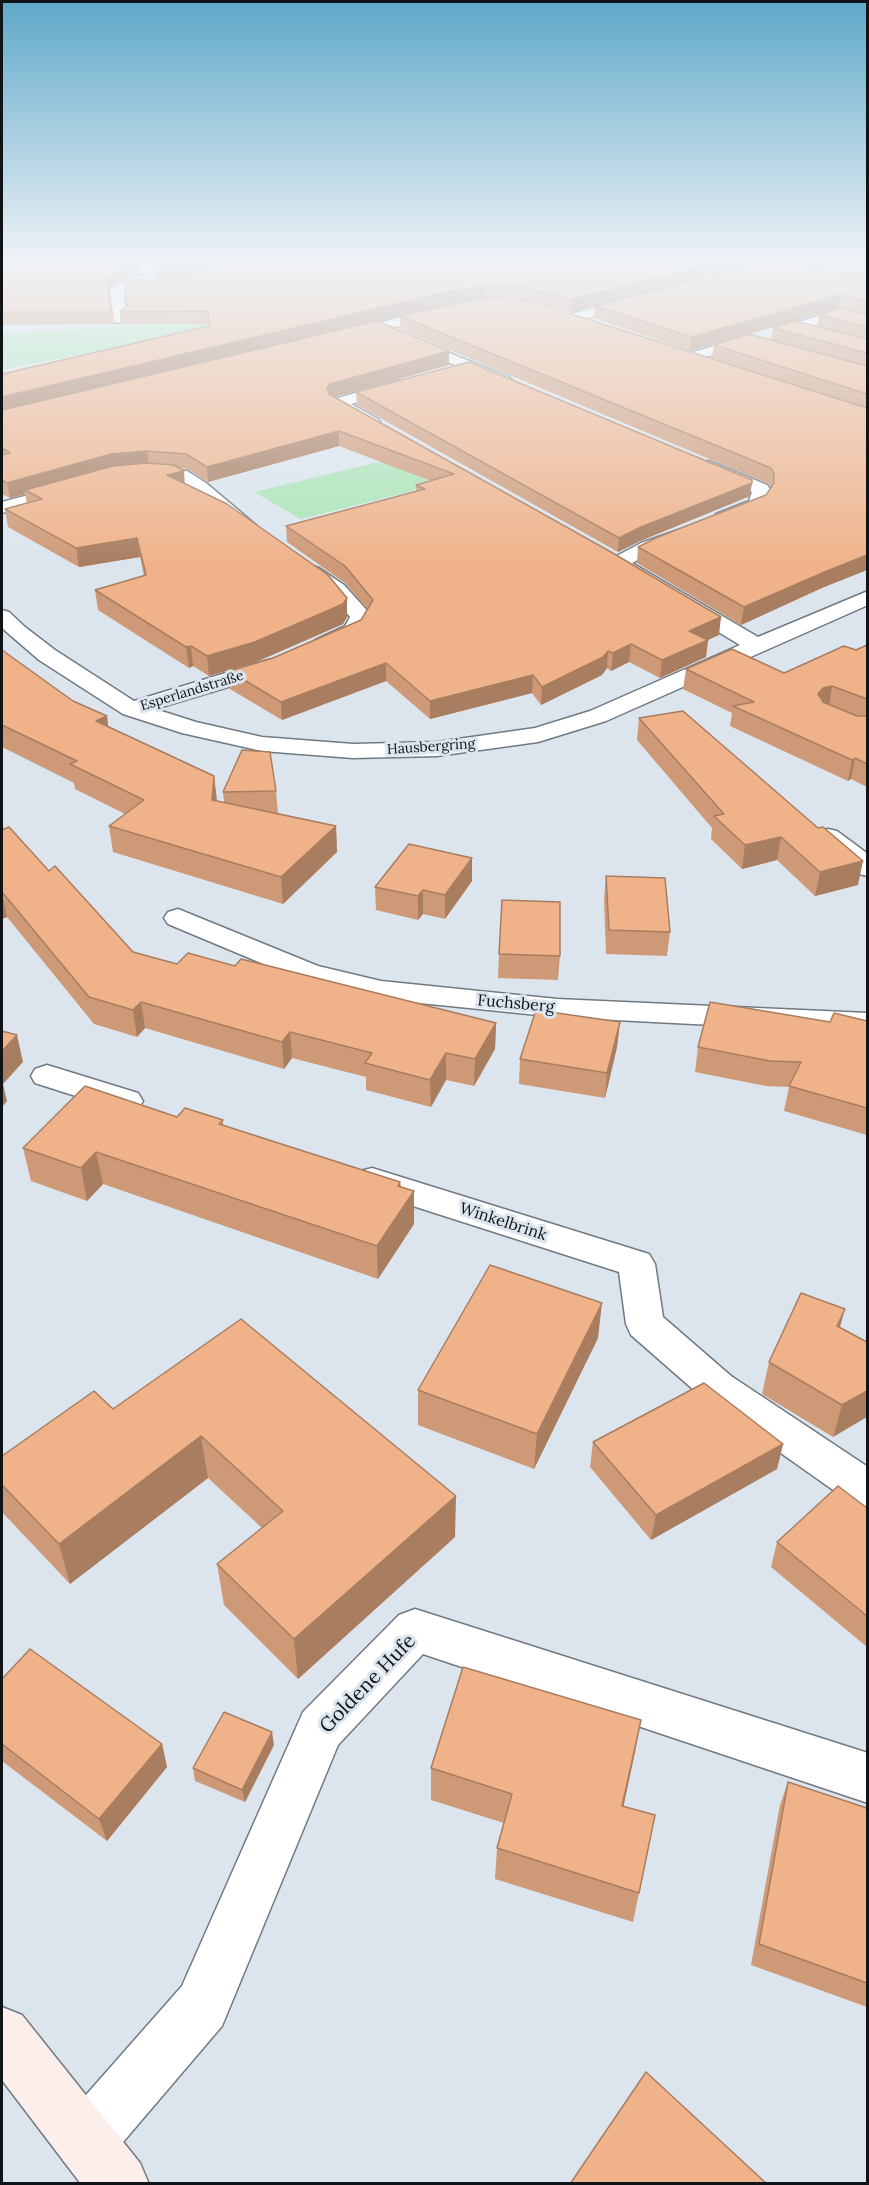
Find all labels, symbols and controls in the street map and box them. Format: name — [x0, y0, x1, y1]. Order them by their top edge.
street label: Esperlandstraße — [138, 667, 246, 715]
street label: Hausbergring — [386, 736, 476, 758]
street label: Fuchsberg — [477, 991, 555, 1017]
street label: Winkelbrink — [457, 1199, 549, 1245]
street label: Goldene Hufe — [315, 1630, 421, 1738]

